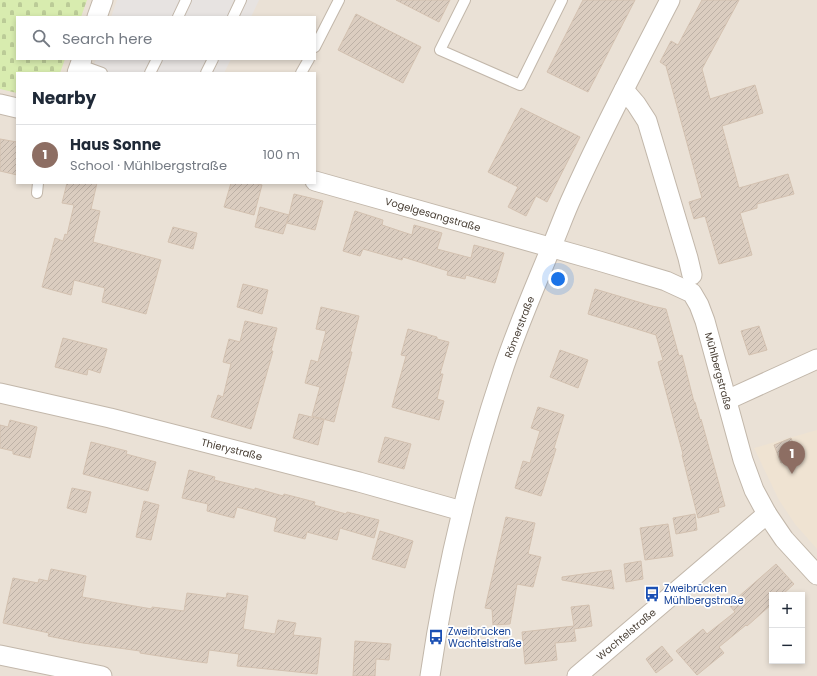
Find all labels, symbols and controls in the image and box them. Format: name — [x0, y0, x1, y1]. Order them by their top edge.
search box — [16, 16, 316, 60]
icon: search — [30, 27, 52, 49]
text: Search here — [62, 28, 152, 49]
text: Nearby — [32, 86, 96, 110]
text: Haus Sonne — [70, 134, 161, 155]
text: 1 — [43, 145, 47, 164]
text: 100 m — [263, 145, 300, 164]
text: School · Mühlbergstraße — [70, 156, 227, 175]
street label: Vogelgesangstraße — [383, 194, 483, 235]
your location — [548, 269, 568, 289]
street label: Römerstraße — [501, 294, 538, 360]
street label: Mühlbergstraße — [701, 331, 736, 412]
street label: Thierystraße — [200, 435, 264, 464]
pin: 1 — [779, 441, 805, 474]
place label: Zweibrücken Mühlbergstraße — [664, 581, 744, 608]
bus stop icon: Zweibrücken Mühlbergstraße — [643, 585, 661, 603]
map controls — [769, 592, 805, 664]
button: + — [769, 592, 805, 628]
street label: Wachtelstraße — [593, 605, 659, 664]
place label: Zweibrücken Wachtelstraße — [448, 624, 522, 651]
bus stop icon: Zweibrücken Wachtelstraße — [427, 628, 445, 646]
button: − — [769, 628, 805, 664]

